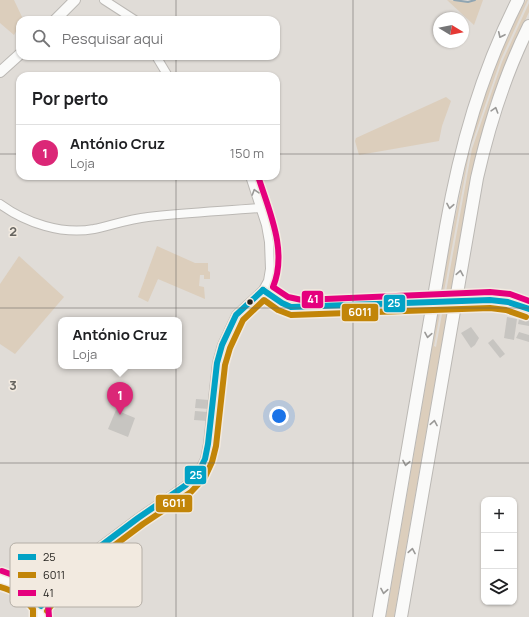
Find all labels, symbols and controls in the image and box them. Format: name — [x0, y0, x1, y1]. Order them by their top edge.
north arrow — [433, 12, 469, 48]
search box — [16, 16, 280, 60]
icon: search — [30, 27, 52, 49]
text: Pesquisar aqui — [62, 28, 163, 49]
one-way arrow — [498, 31, 506, 38]
text: Por perto — [32, 87, 108, 110]
one-way arrow — [490, 107, 499, 114]
text: António Cruz — [70, 133, 165, 154]
text: 1 — [42, 144, 48, 162]
text: 150 m — [230, 144, 264, 162]
text: Loja — [70, 154, 95, 172]
one-way arrow — [251, 189, 260, 196]
one-way arrow — [446, 203, 454, 210]
text: 2 — [9, 222, 17, 240]
one-way arrow — [455, 270, 463, 276]
line badge: 41 — [301, 290, 324, 309]
text: 41 — [307, 291, 319, 306]
line badge: 25 — [383, 294, 406, 313]
text: 25 — [388, 295, 401, 310]
unlabelled marker — [245, 297, 255, 307]
line badge: 6011 — [341, 303, 379, 322]
text: 6011 — [348, 304, 372, 319]
popup — [58, 317, 182, 369]
text: António Cruz — [72, 324, 168, 345]
one-way arrow — [424, 331, 432, 338]
text: Loja — [72, 345, 97, 363]
text: 3 — [9, 376, 17, 394]
pin: 1 — [107, 382, 133, 415]
your location — [269, 406, 289, 426]
one-way arrow — [429, 420, 438, 426]
one-way arrow — [402, 460, 410, 466]
line badge: 25 — [184, 465, 207, 485]
text: 25 — [190, 467, 203, 482]
line badge: 6011 — [155, 494, 193, 513]
text: 6011 — [162, 495, 186, 510]
map controls — [481, 497, 517, 605]
button: + — [481, 497, 517, 533]
button: − — [481, 533, 517, 569]
legend — [10, 543, 142, 607]
one-way arrow — [407, 548, 416, 554]
text: 25 — [43, 549, 56, 564]
text: 6011 — [43, 567, 65, 582]
button: layers — [481, 569, 517, 605]
text: 41 — [43, 585, 54, 600]
one-way arrow — [380, 588, 389, 594]

